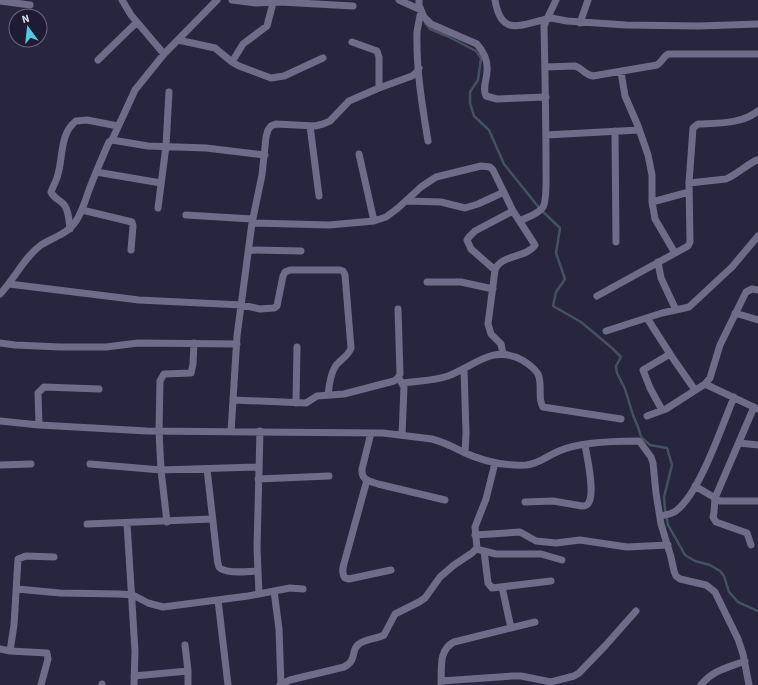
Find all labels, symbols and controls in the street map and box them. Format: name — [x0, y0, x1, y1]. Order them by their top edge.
north arrow — [8, 8, 48, 48]
text: N — [20, 11, 31, 27]

